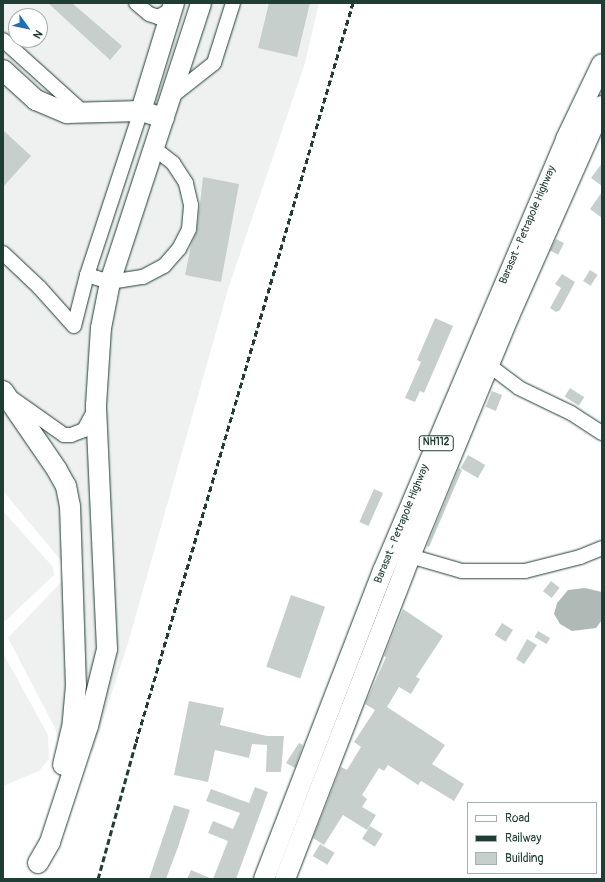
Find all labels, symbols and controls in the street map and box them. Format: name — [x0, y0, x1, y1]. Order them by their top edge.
north arrow — [8, 8, 48, 48]
text: N — [30, 28, 45, 41]
street label: Barasat - Petrapole Highway — [497, 164, 559, 286]
road number: NH112 — [418, 435, 454, 451]
street label: Barasat - Petrapole Highway — [372, 462, 432, 586]
legend — [467, 802, 597, 874]
text: Road — [505, 811, 530, 826]
text: Railway — [505, 831, 541, 846]
text: Building — [505, 851, 544, 866]

